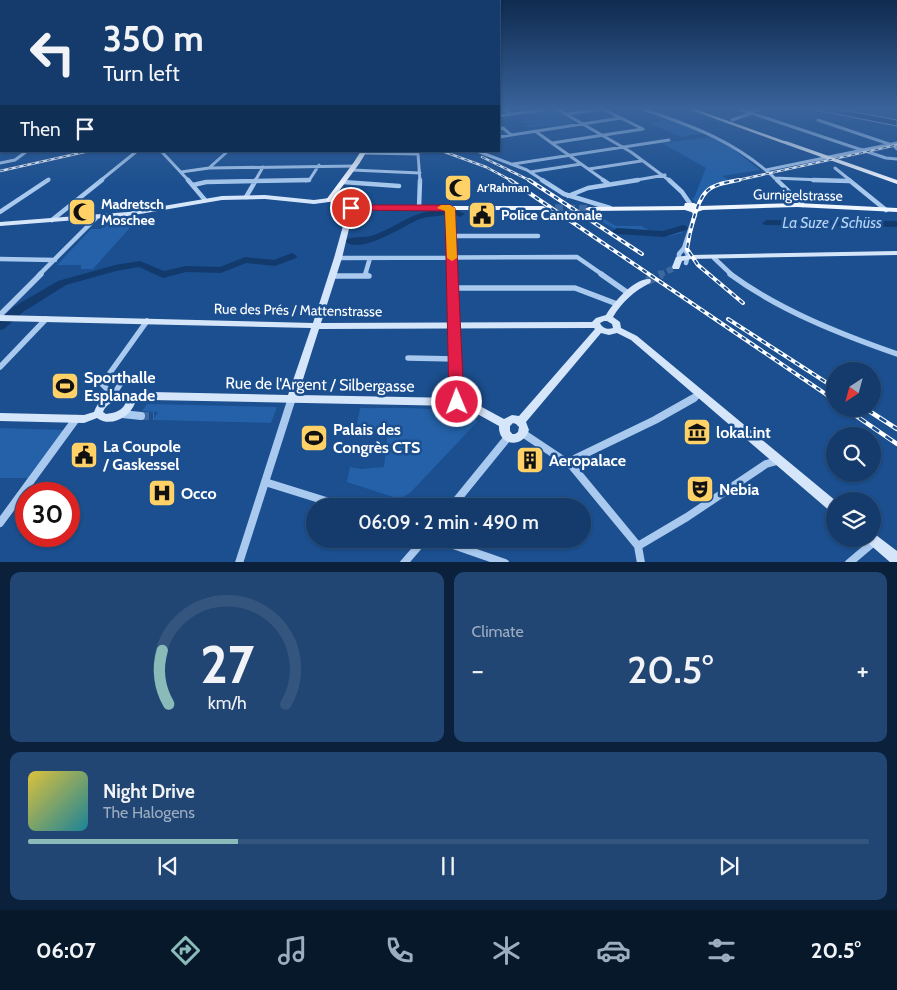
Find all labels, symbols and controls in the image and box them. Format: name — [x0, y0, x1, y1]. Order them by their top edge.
text: 350 m — [103, 17, 204, 60]
icon: left — [20, 20, 85, 85]
text: Turn left — [103, 60, 180, 87]
icon: arrive — [71, 115, 99, 143]
text: Then — [20, 118, 61, 141]
mosque icon: Ar'Rahman — [443, 173, 473, 203]
place label: Ar'Rahman — [477, 181, 529, 195]
street label: Gurnigelstrasse — [753, 185, 843, 205]
pin — [330, 187, 372, 229]
icon: arrive — [337, 194, 365, 222]
place label: Madretsch Moschee — [101, 195, 164, 229]
mosque icon: Madretsch Moschee — [67, 197, 97, 227]
public building icon: Police Cantonale — [467, 200, 497, 230]
place label: Police Cantonale — [501, 206, 602, 224]
water label: La Suze / Schüss — [782, 214, 882, 232]
street label: Rue des Prés / Mattenstrasse — [214, 300, 382, 320]
north arrow — [826, 362, 881, 418]
map controls — [826, 362, 881, 547]
place label: Sporthalle Esplanade — [84, 368, 156, 405]
sports icon: Sporthalle Esplanade — [50, 371, 80, 401]
street label: Rue de l'Argent / Silbergasse — [225, 373, 415, 396]
position arrow — [430, 375, 482, 427]
museum icon: lokal.int — [682, 417, 712, 447]
place label: Palais des Congrès CTS — [333, 420, 420, 457]
sports icon: Palais des Congrès CTS — [299, 423, 329, 453]
place label: lokal.int — [716, 423, 771, 442]
button: search — [826, 427, 881, 482]
place label: La Coupole / Gaskessel — [102, 437, 181, 474]
public building icon: La Coupole / Gaskessel — [69, 440, 99, 470]
building icon: Aeropalace — [515, 445, 545, 475]
place label: Aeropalace — [549, 451, 626, 470]
theatre icon: Nebia — [685, 474, 715, 504]
hospital icon: Occo — [147, 478, 177, 508]
place label: Nebia — [719, 480, 759, 499]
speed limit sign: 30 — [15, 482, 80, 547]
place label: Occo — [181, 484, 217, 503]
button: layers — [826, 492, 881, 547]
text: 06:09 · 2 min · 490 m — [358, 511, 539, 534]
text: Climate — [472, 622, 524, 641]
text: 27 — [200, 633, 254, 696]
text: 20.5° — [627, 646, 713, 693]
text: − — [472, 653, 484, 687]
text: + — [857, 653, 869, 687]
text: km/h — [207, 692, 246, 713]
text: Night Drive — [103, 780, 195, 803]
text: The Halogens — [103, 803, 195, 822]
icon: previous — [154, 852, 182, 880]
icon: pause — [434, 852, 462, 880]
icon: next — [715, 852, 743, 880]
icon: directions — [168, 933, 203, 968]
icon: music — [275, 933, 310, 968]
icon: phone — [382, 933, 417, 968]
icon: climate — [489, 933, 524, 968]
icon: car — [596, 933, 631, 968]
icon: filters — [704, 933, 739, 968]
text: 06:07 — [36, 937, 96, 964]
text: 20.5° — [811, 937, 861, 964]

